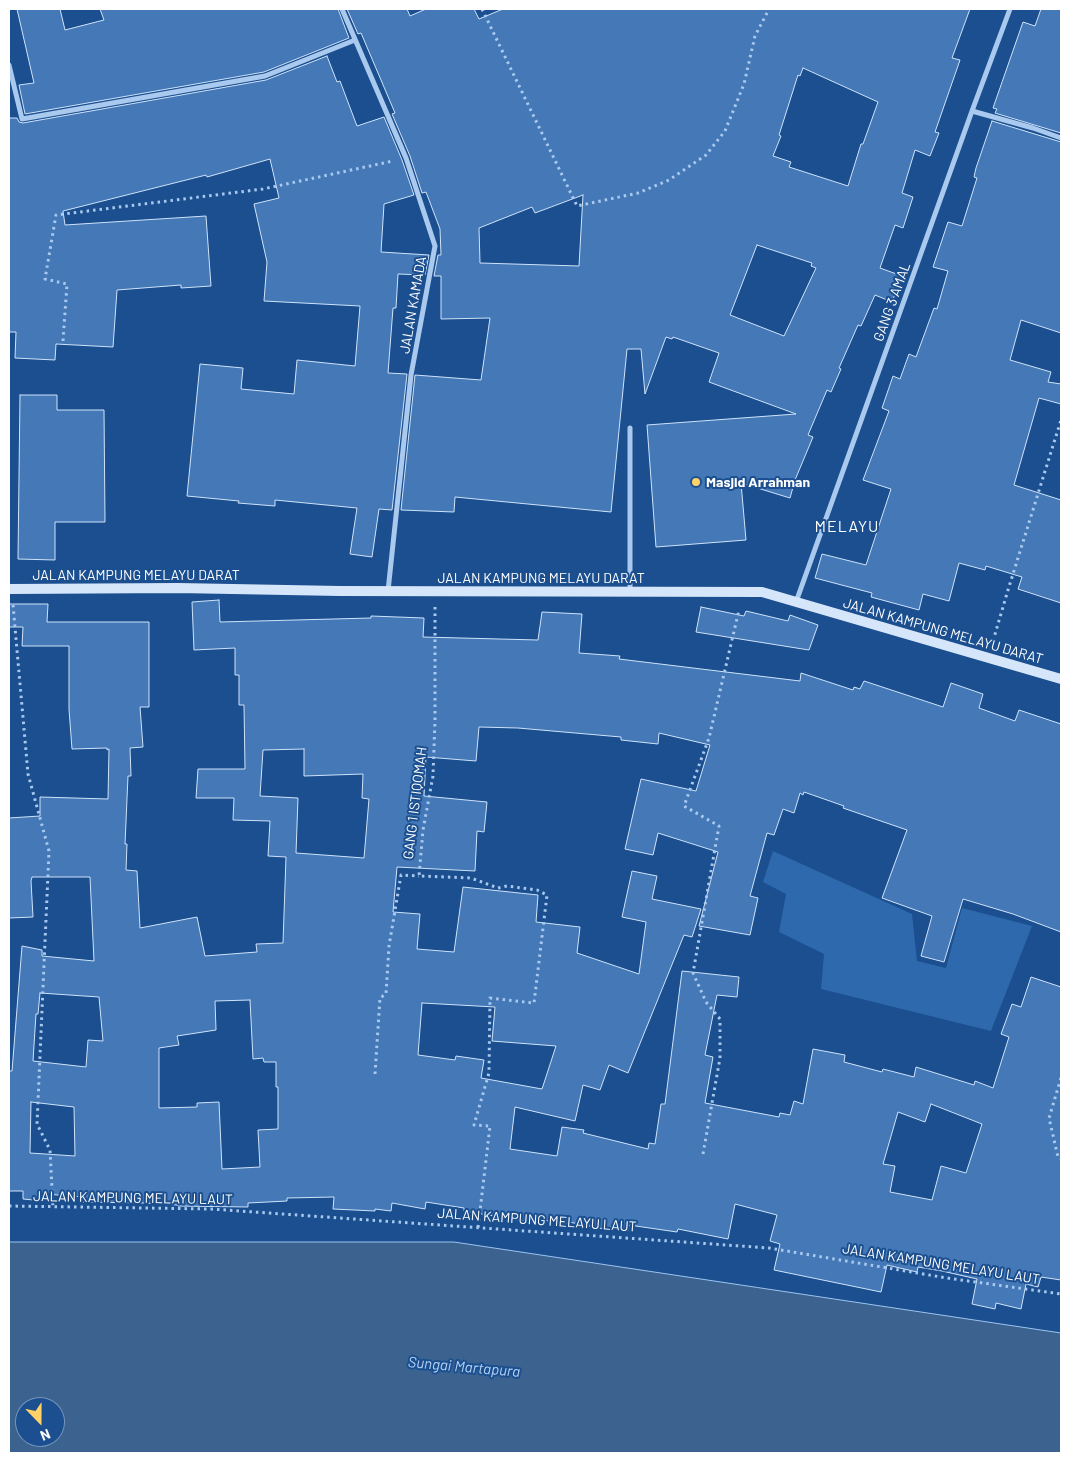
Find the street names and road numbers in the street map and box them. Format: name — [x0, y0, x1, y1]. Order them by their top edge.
street label: JALAN KAMADA — [396, 255, 430, 355]
street label: GANG 3 AMAL — [870, 260, 914, 344]
street label: JALAN KAMPUNG MELAYU DARAT — [32, 567, 240, 583]
street label: JALAN KAMPUNG MELAYU DARAT — [437, 570, 645, 586]
street label: JALAN KAMPUNG MELAYU DARAT — [841, 594, 1045, 668]
street label: GANG 1 ISTIQOMAH — [400, 746, 430, 860]
street label: JALAN KAMPUNG MELAYU LAUT — [33, 1188, 233, 1208]
street label: JALAN KAMPUNG MELAYU LAUT — [437, 1205, 637, 1235]
street label: JALAN KAMPUNG MELAYU LAUT — [841, 1240, 1041, 1288]

